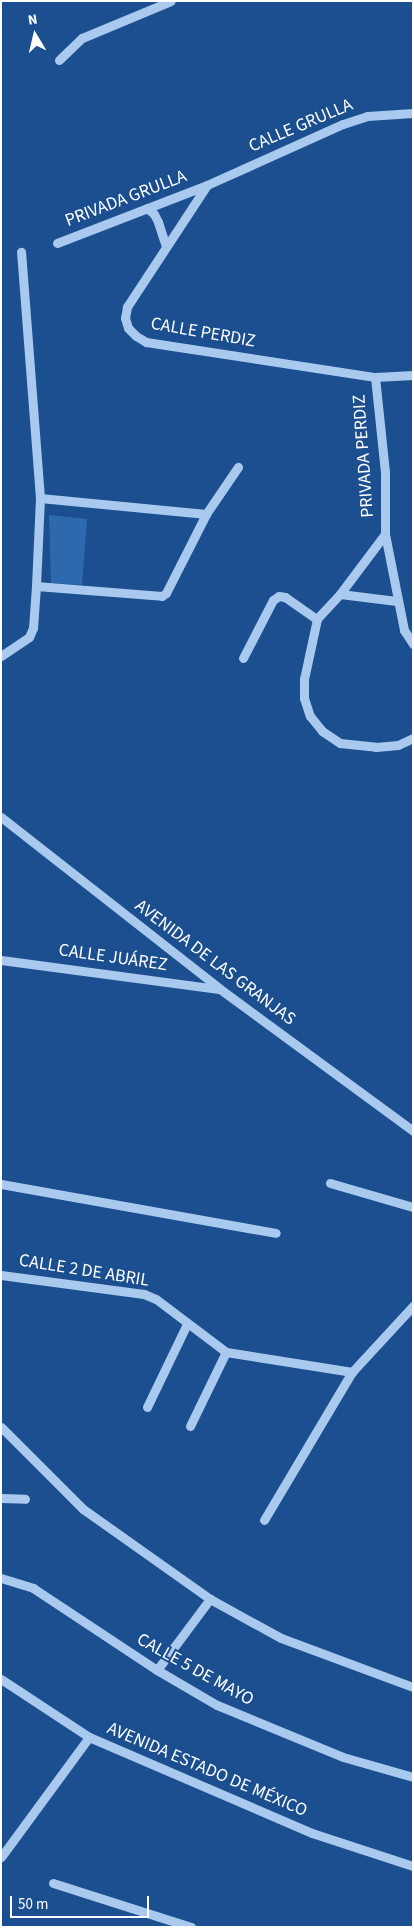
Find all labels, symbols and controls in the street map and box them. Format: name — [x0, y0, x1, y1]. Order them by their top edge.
north arrow — [10, 10, 60, 60]
text: N — [26, 10, 39, 31]
street label: CALLE GRULLA — [246, 94, 356, 158]
street label: PRIVADA GRULLA — [62, 166, 190, 232]
street label: CALLE PERDIZ — [149, 313, 257, 353]
street label: PRIVADA PERDIZ — [349, 394, 379, 518]
street label: AVENIDA DE LAS GRANJAS — [130, 896, 300, 1030]
street label: CALLE JUÁREZ — [57, 940, 169, 976]
street label: CALLE 2 DE ABRIL — [17, 1250, 151, 1292]
street label: CALLE 5 DE MAYO — [133, 1629, 257, 1711]
street label: AVENIDA ESTADO DE MÉXICO — [104, 1718, 310, 1822]
scale bar — [12, 1886, 151, 1918]
text: 50 m — [18, 1894, 48, 1915]

